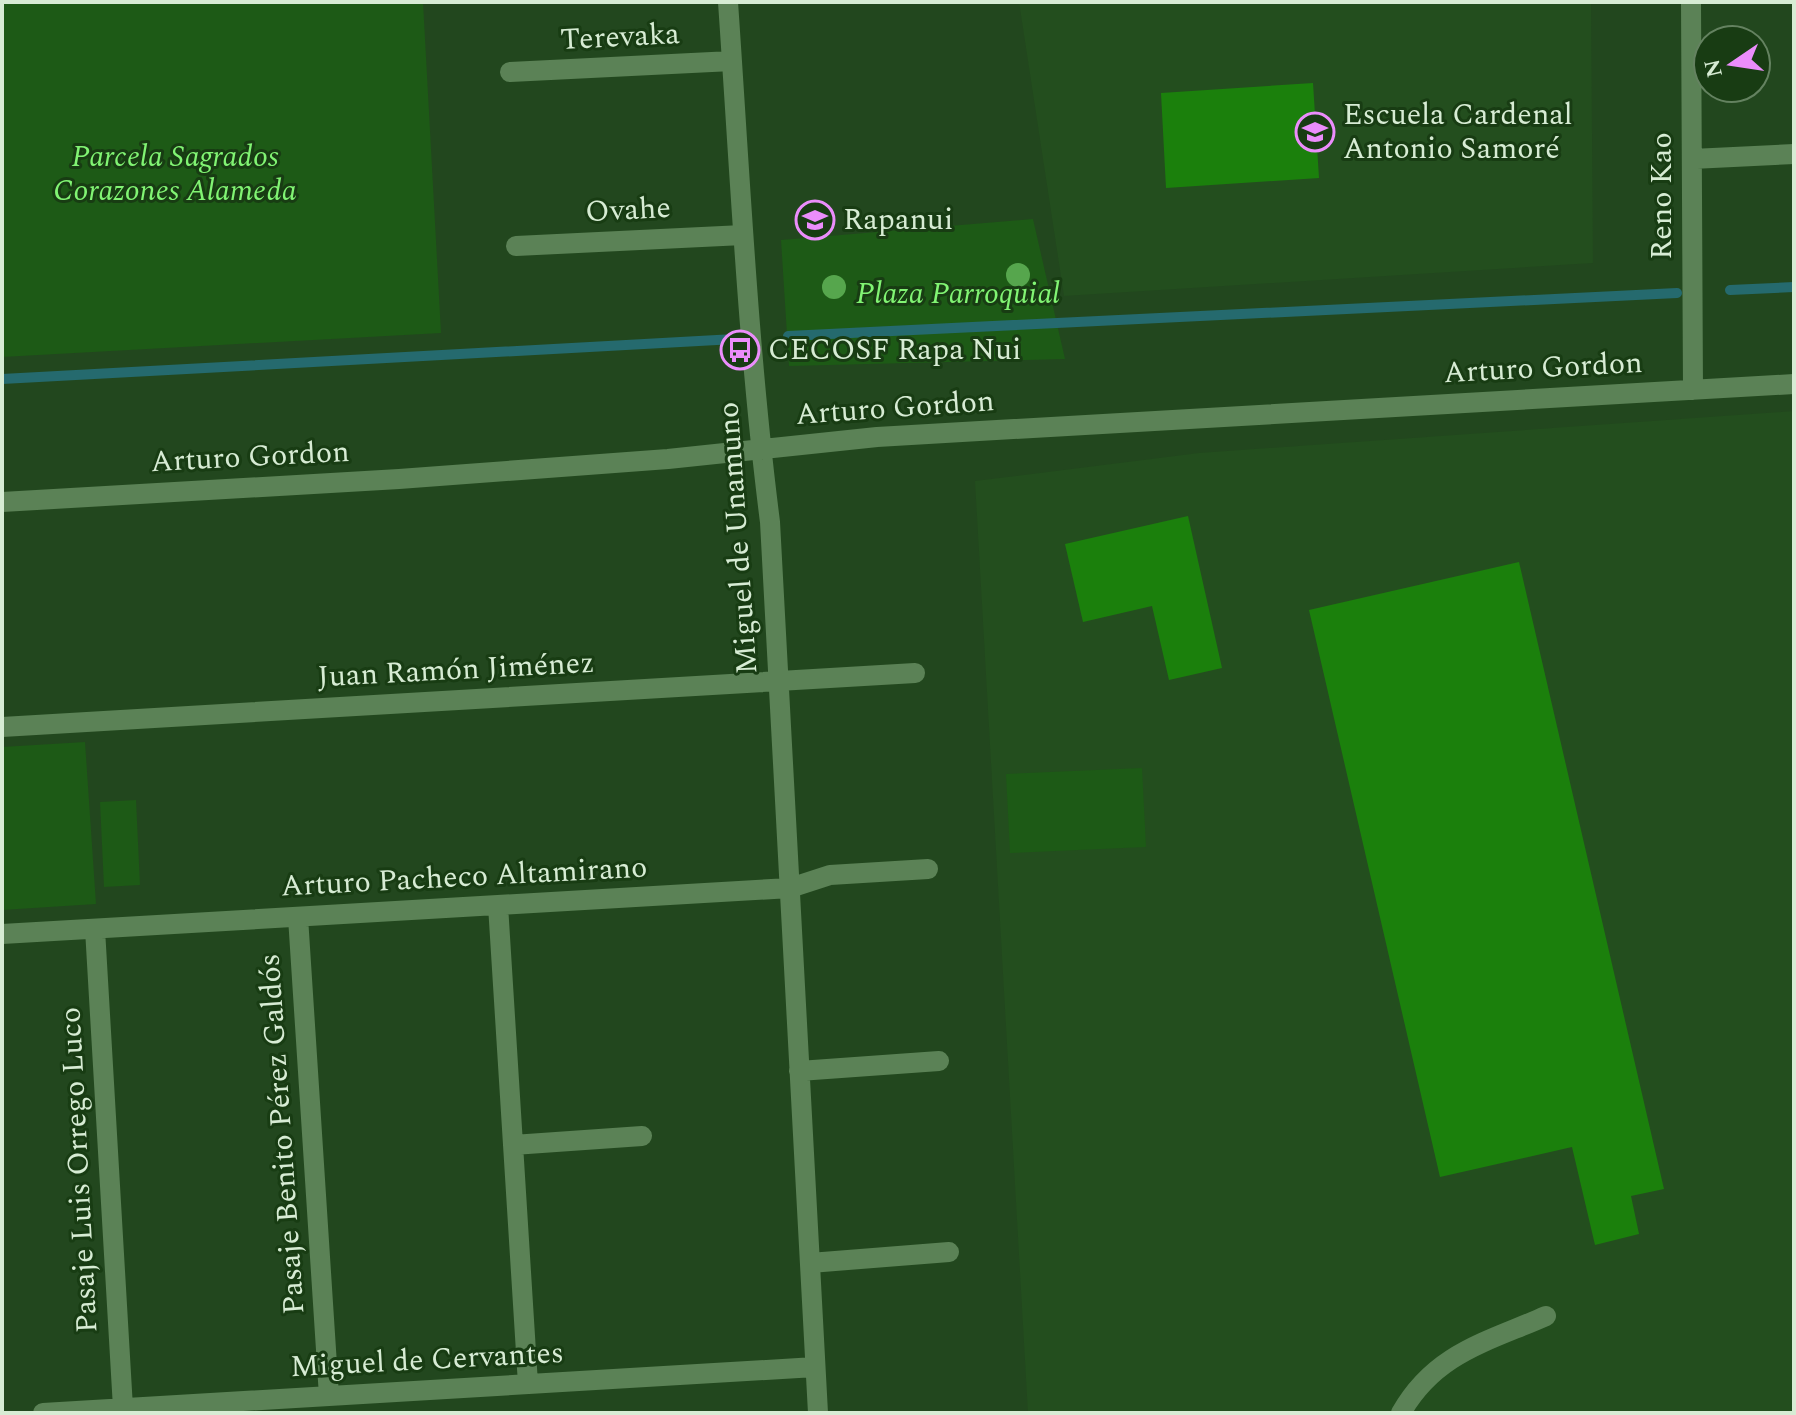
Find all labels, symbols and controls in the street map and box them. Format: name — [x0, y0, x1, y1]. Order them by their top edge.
street label: Terevaka — [559, 11, 681, 63]
north arrow — [1692, 24, 1772, 104]
text: N — [1696, 56, 1732, 81]
place label: Escuela Cardenal Antonio Samoré — [1343, 92, 1573, 172]
school or university icon: Escuela Cardenal Antonio Samoré — [1294, 111, 1336, 153]
street label: Reno Kao — [1639, 132, 1685, 260]
park label: Parcela Sagrados Corazones Alameda — [53, 134, 297, 214]
street label: Ovahe — [584, 185, 672, 235]
place label: Rapanui — [843, 197, 953, 243]
school or university icon: Rapanui — [794, 199, 836, 241]
park label: Plaza Parroquial — [856, 271, 1060, 317]
place label: CECOSF Rapa Nui — [768, 327, 1022, 373]
bus stop icon: CECOSF Rapa Nui — [719, 329, 761, 371]
street label: Arturo Gordon — [1442, 340, 1644, 396]
street label: Arturo Gordon — [794, 378, 996, 438]
street label: Miguel de Unamuno — [706, 400, 770, 676]
street label: Arturo Gordon — [149, 429, 351, 485]
street label: Juan Ramón Jiménez — [316, 640, 596, 700]
street label: Arturo Pacheco Altamirano — [280, 844, 648, 910]
street label: Pasaje Benito Pérez Galdós — [246, 952, 318, 1316]
street label: Pasaje Luis Orrego Luco — [47, 1006, 111, 1334]
street label: Miguel de Cervantes — [289, 1330, 565, 1390]

